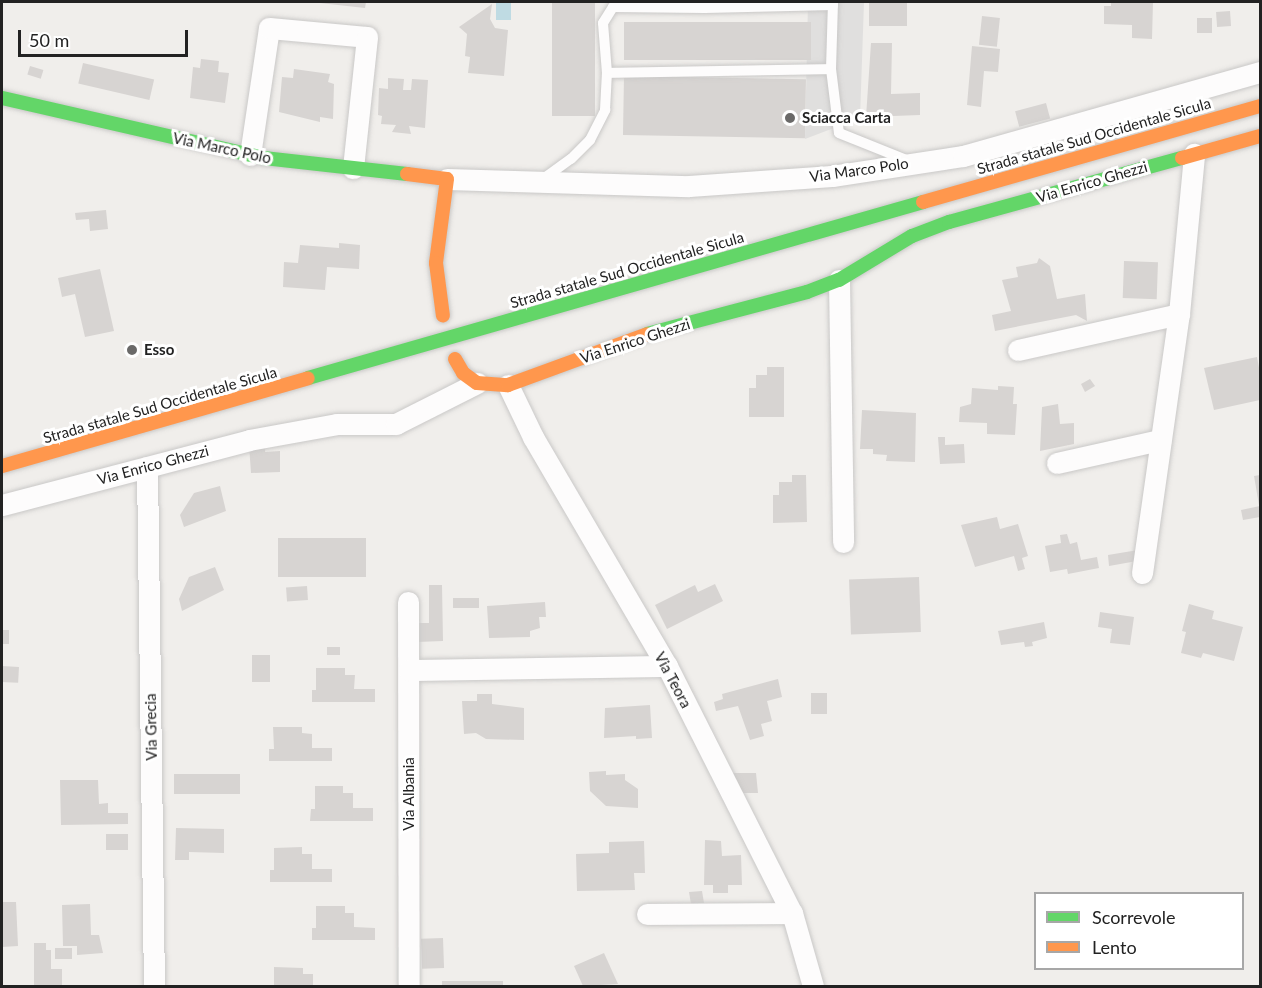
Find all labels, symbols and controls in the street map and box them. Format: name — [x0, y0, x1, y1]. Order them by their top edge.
scale bar — [21, 18, 190, 56]
text: 50 m — [29, 29, 69, 51]
street label: Strada statale Sud Occidentale Sicula — [975, 94, 1213, 178]
place label: Sciacca Carta — [802, 109, 891, 127]
marker: Sciacca Carta — [783, 111, 797, 125]
street label: Via Marco Polo — [171, 129, 273, 167]
street label: Via Marco Polo — [808, 154, 910, 186]
street label: Via Enrico Ghezzi — [1034, 158, 1150, 206]
street label: Strada statale Sud Occidentale Sicula — [508, 228, 746, 312]
street label: Via Enrico Ghezzi — [578, 315, 692, 367]
place label: Esso — [144, 341, 174, 359]
marker: Esso — [125, 343, 139, 357]
street label: Strada statale Sud Occidentale Sicula — [41, 363, 279, 447]
street label: Via Enrico Ghezzi — [95, 441, 211, 489]
street label: Via Teora — [651, 649, 695, 711]
street label: Via Grecia — [141, 693, 161, 761]
street label: Via Albania — [400, 757, 418, 831]
legend — [1034, 892, 1244, 970]
text: Scorrevole — [1092, 906, 1175, 928]
text: Lento — [1092, 936, 1137, 958]

